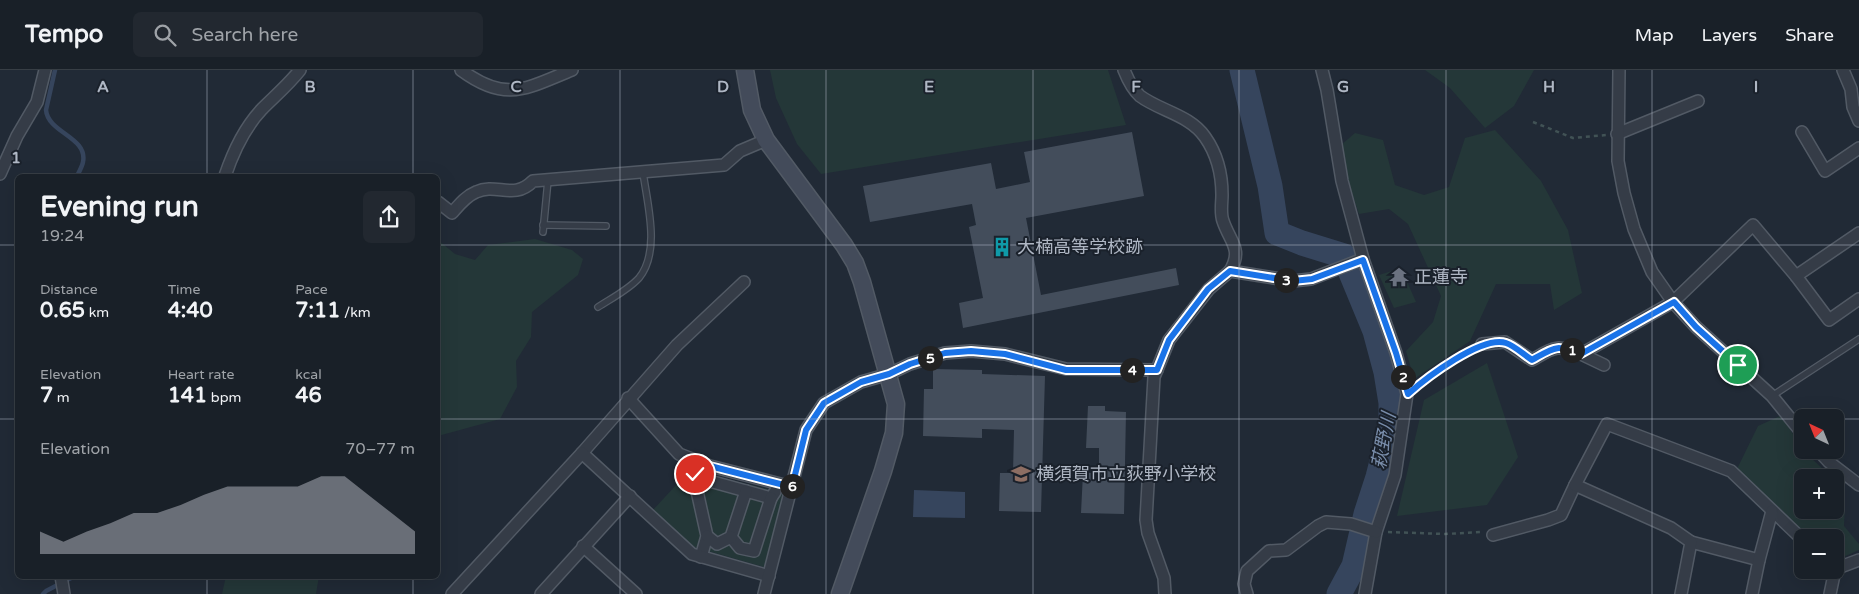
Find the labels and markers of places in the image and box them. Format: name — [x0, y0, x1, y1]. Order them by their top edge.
building icon: 大楠高等学校跡 — [991, 236, 1013, 258]
place label: 大楠高等学校跡 — [1017, 236, 1143, 258]
temple icon: 正蓮寺 — [1388, 266, 1410, 288]
place label: 正蓮寺 — [1414, 266, 1468, 288]
pin: 3 — [1274, 268, 1298, 292]
pin: 1 — [1560, 338, 1584, 362]
pin — [1717, 344, 1759, 386]
pin: 5 — [918, 346, 942, 370]
pin: 4 — [1120, 358, 1144, 382]
pin: 2 — [1390, 364, 1416, 390]
pin — [674, 453, 716, 495]
school or university icon: 横須賀市立荻野小学校 — [1010, 463, 1032, 485]
place label: 横須賀市立荻野小学校 — [1036, 463, 1216, 485]
pin: 6 — [780, 474, 804, 498]

